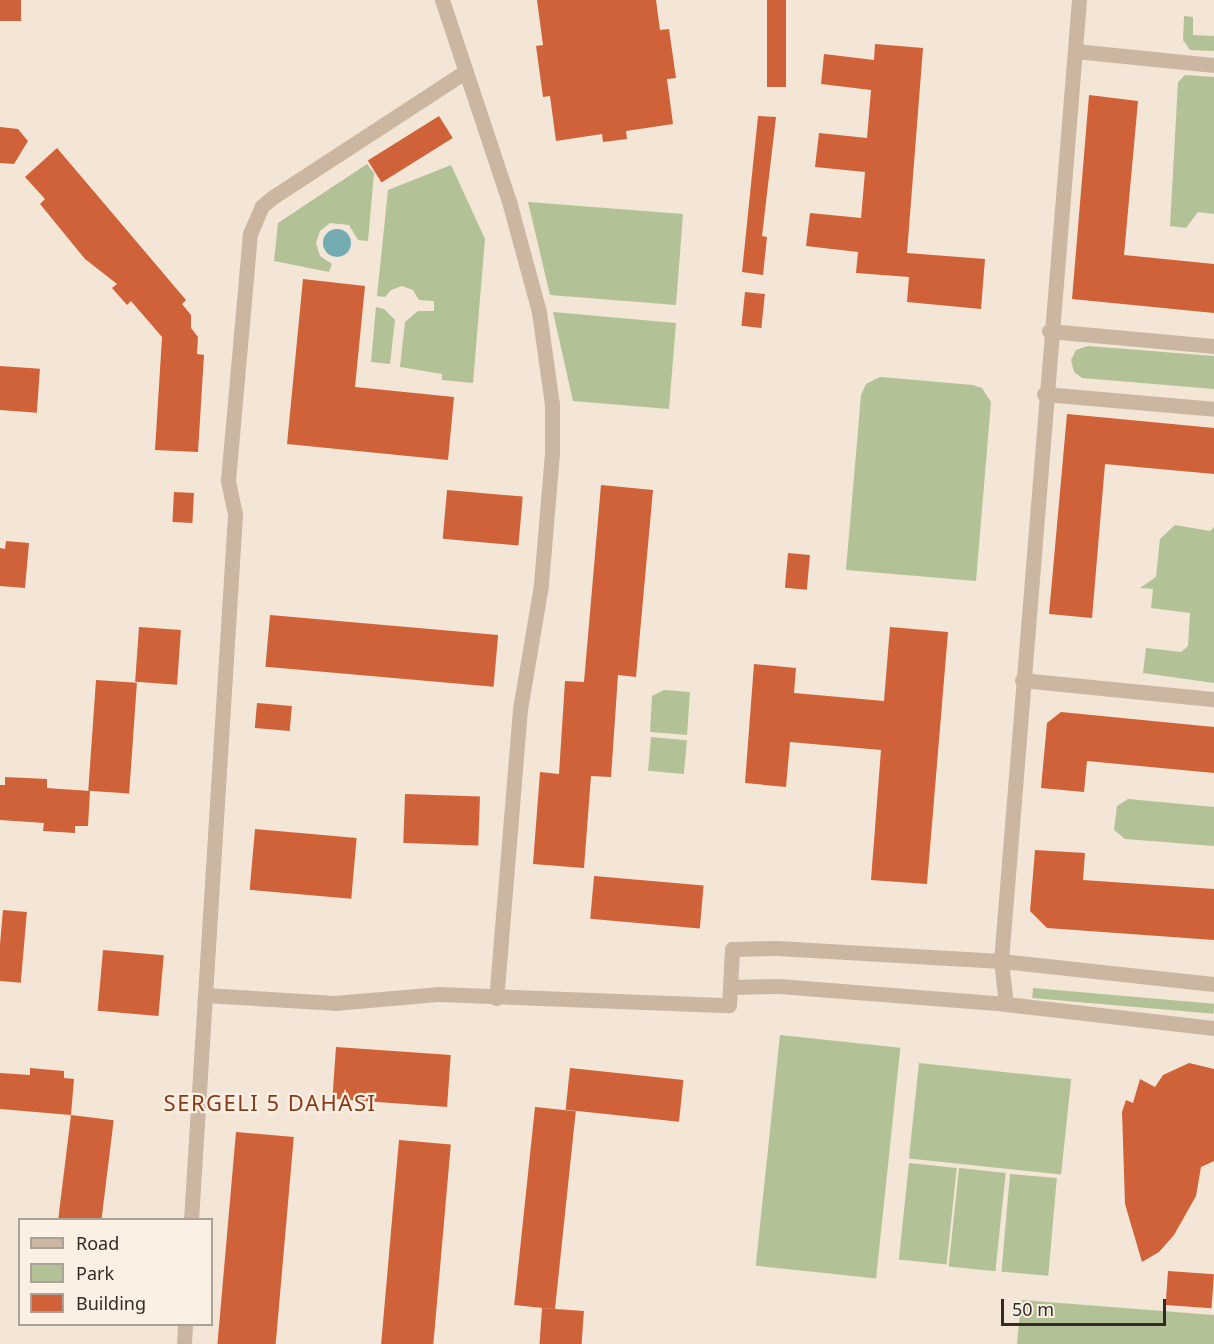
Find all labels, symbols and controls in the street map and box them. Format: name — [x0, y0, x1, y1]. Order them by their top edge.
district label: SERGELI 5 DAHASI — [164, 1090, 376, 1116]
legend — [18, 1218, 213, 1326]
text: Road — [76, 1231, 119, 1255]
text: Park — [76, 1261, 114, 1285]
scale bar — [1004, 1287, 1169, 1325]
text: Building — [76, 1291, 146, 1315]
text: 50 m — [1012, 1297, 1054, 1321]

